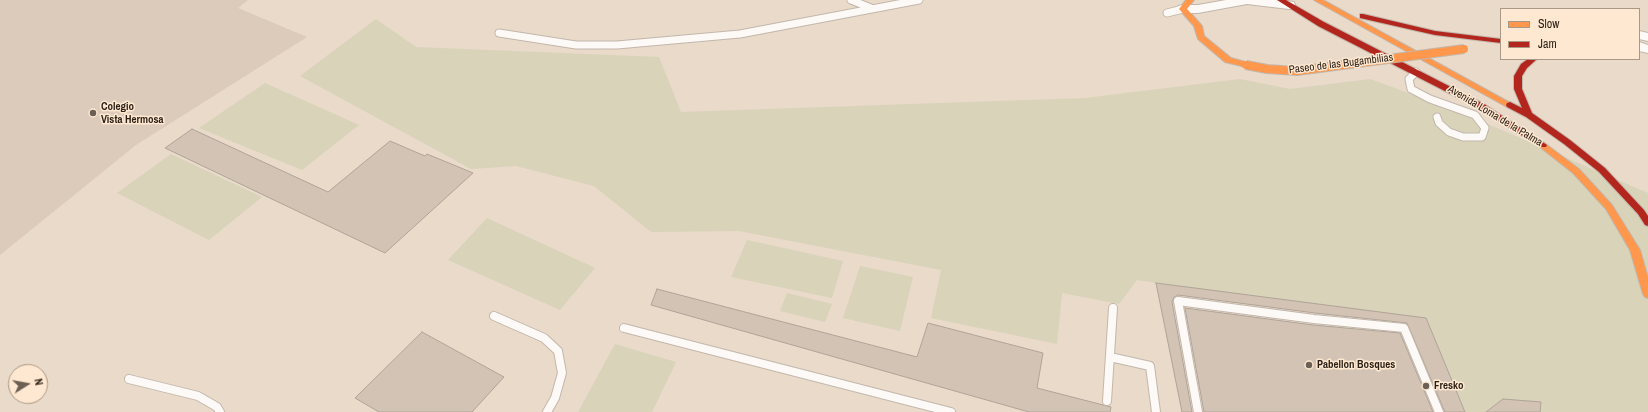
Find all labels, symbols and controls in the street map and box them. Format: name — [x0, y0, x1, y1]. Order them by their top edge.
legend — [1500, 8, 1640, 60]
text: Slow — [1538, 16, 1559, 32]
text: Jam — [1538, 36, 1557, 52]
street label: Paseo de las Bugambilias — [1288, 51, 1394, 77]
street label: Avenida Loma de la Palma — [1445, 82, 1545, 150]
place label: Colegio Vista Hermosa — [101, 100, 164, 126]
marker: Colegio Vista Hermosa — [88, 108, 98, 118]
place label: Pabellon Bosques — [1317, 358, 1395, 372]
marker: Pabellon Bosques — [1304, 360, 1314, 370]
north arrow — [8, 364, 48, 404]
text: N — [31, 377, 46, 386]
place label: Fresko — [1434, 379, 1464, 393]
marker: Fresko — [1421, 381, 1431, 391]

